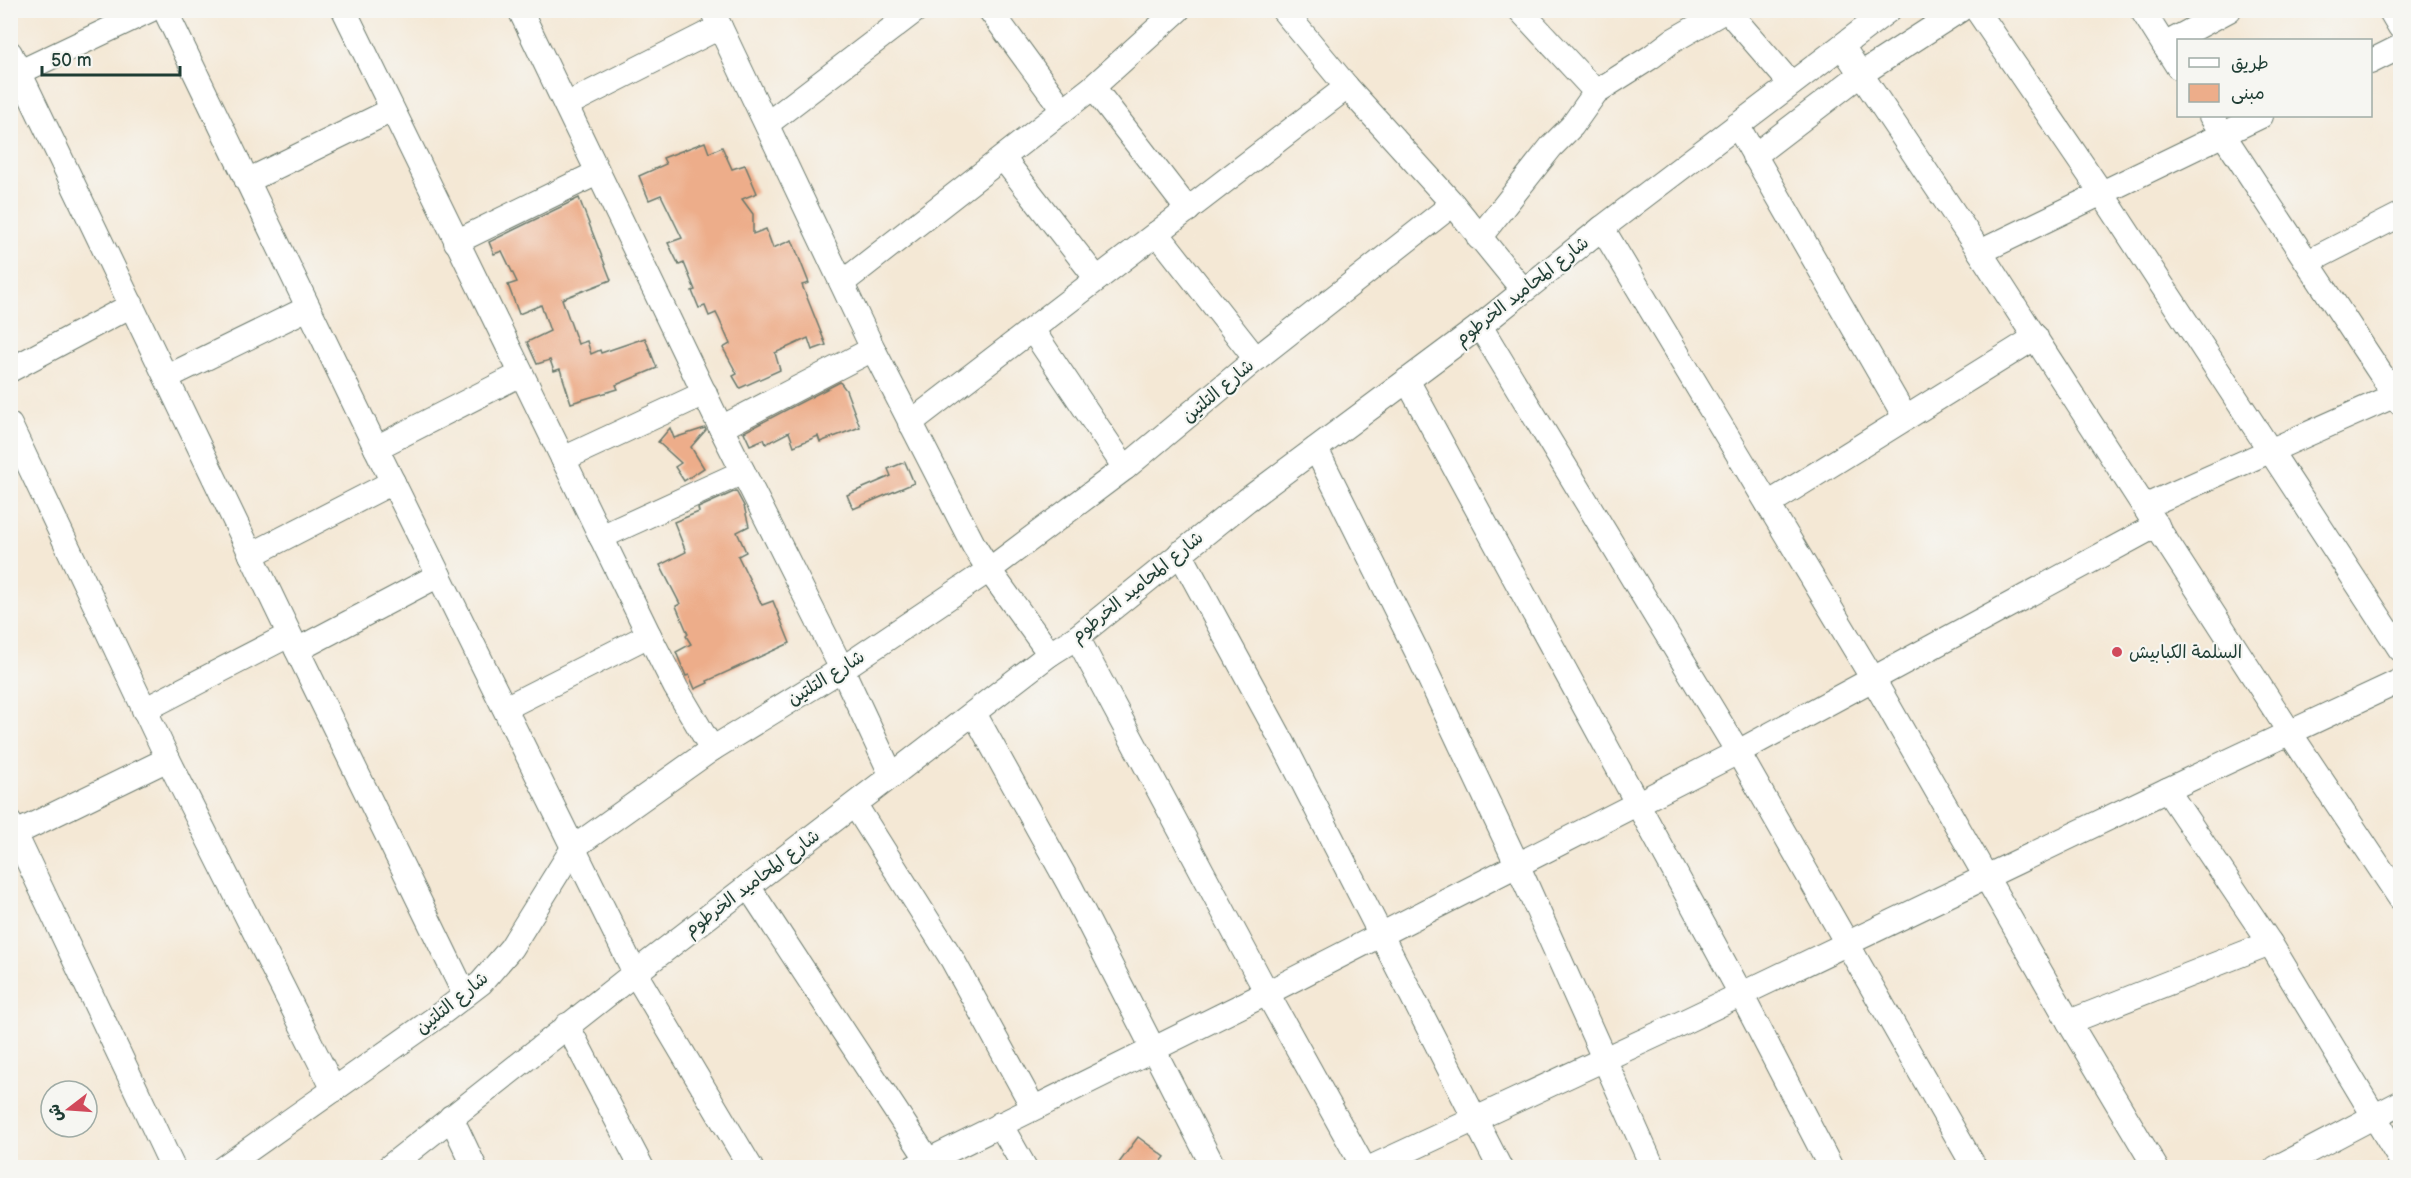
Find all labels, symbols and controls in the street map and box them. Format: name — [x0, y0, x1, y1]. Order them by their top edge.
scale bar — [42, 39, 180, 77]
legend — [2177, 39, 2372, 117]
text: 50 m — [51, 50, 92, 71]
text: طريق — [2231, 53, 2269, 74]
text: مبنى — [2231, 83, 2265, 104]
street label: شارع المحاميد الخرطوم — [1451, 232, 1595, 352]
street label: شارع التلتين — [1178, 355, 1259, 428]
street label: شارع المحاميد الخرطوم — [1067, 527, 1209, 649]
place label: السلمة الكبابيش — [2129, 642, 2242, 663]
marker: السلمة الكبابيش — [2110, 645, 2124, 659]
street label: شارع التلتين — [783, 646, 869, 711]
street label: شارع المحاميد الخرطوم — [680, 825, 826, 943]
street label: شارع التلتين — [412, 967, 493, 1039]
north arrow — [39, 1079, 99, 1139]
text: ش — [44, 1102, 68, 1124]

